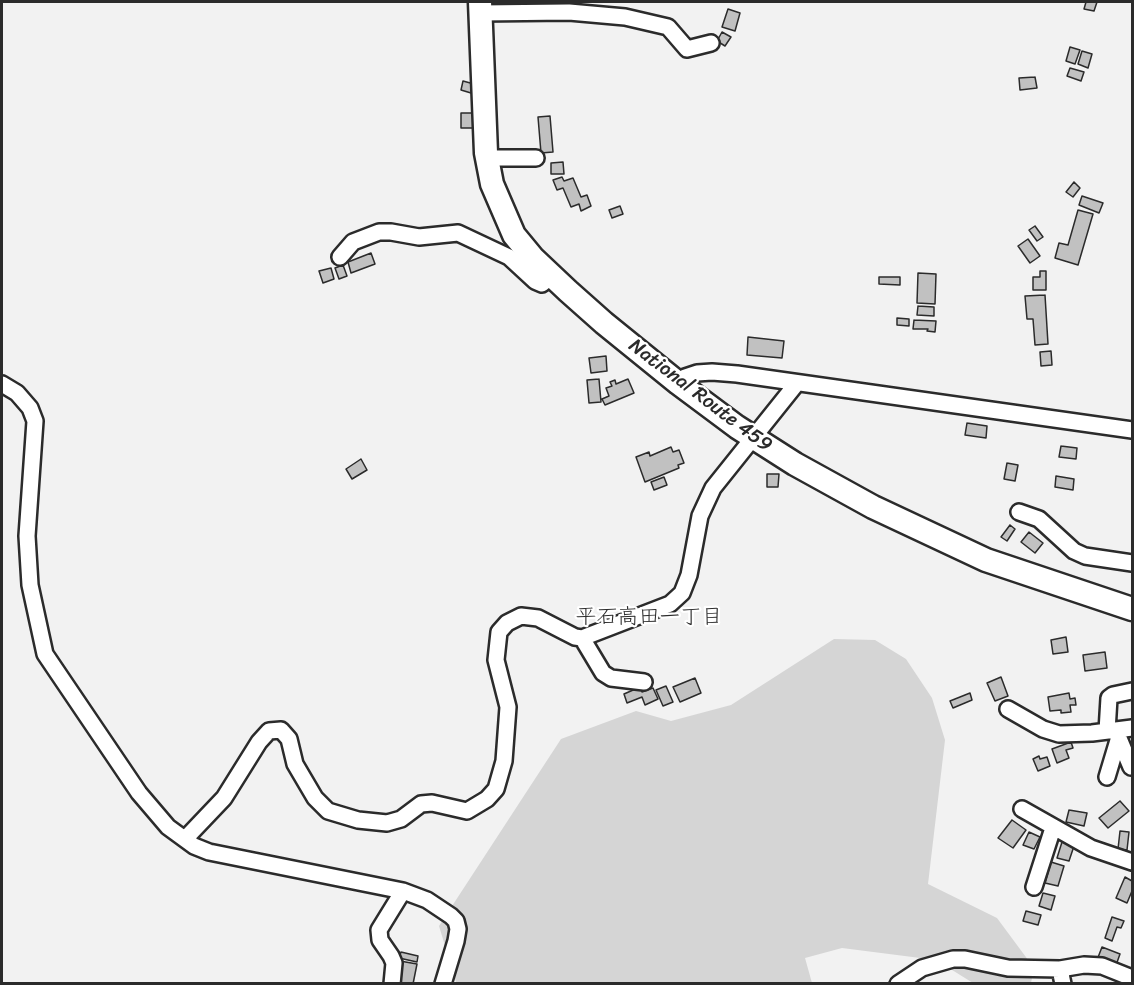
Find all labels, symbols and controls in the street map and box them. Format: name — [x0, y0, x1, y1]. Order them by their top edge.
street label: National Route 459 — [624, 334, 776, 458]
district label: 平石高田一丁目 — [576, 605, 722, 631]

